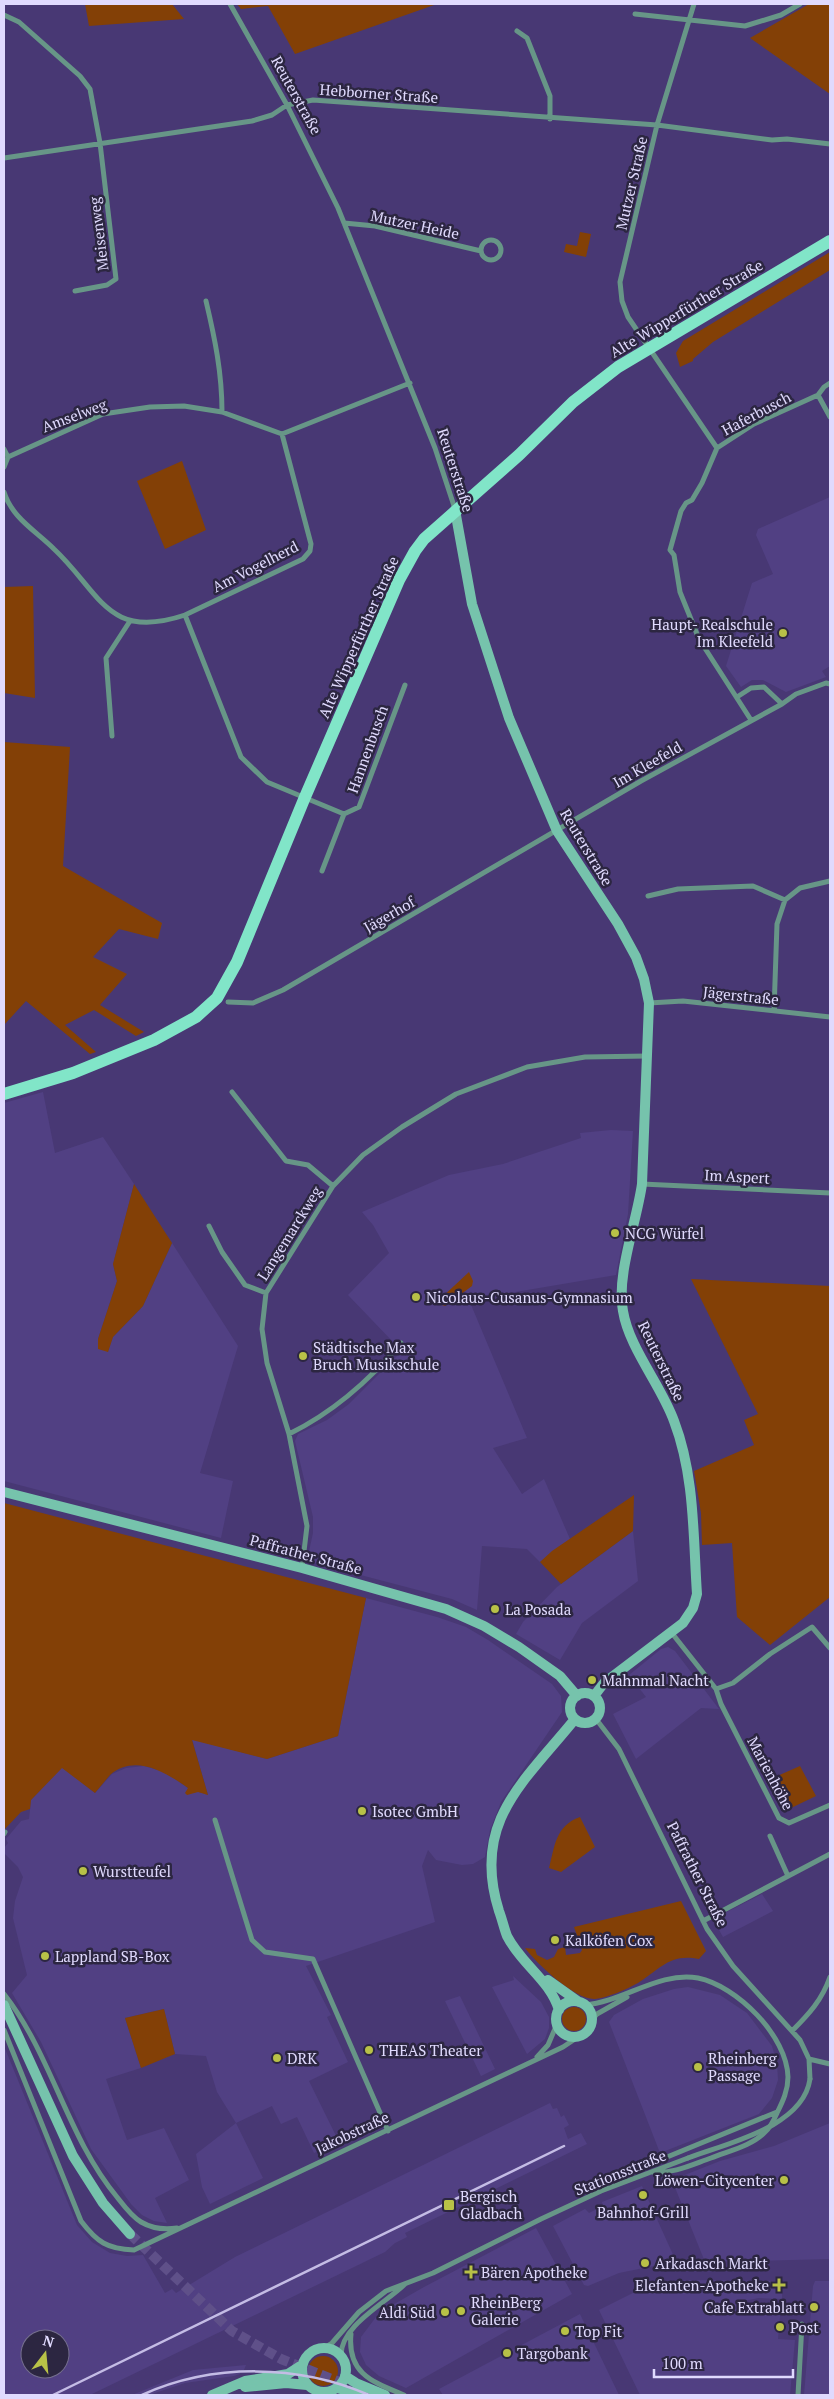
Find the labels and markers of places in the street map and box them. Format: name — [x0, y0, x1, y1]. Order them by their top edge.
place label: Haupt- Realschule Im Kleefeld — [651, 614, 773, 651]
marker: Haupt- Realschule Im Kleefeld — [777, 627, 789, 639]
place label: NCG Würfel — [625, 1223, 704, 1243]
marker: NCG Würfel — [609, 1227, 621, 1239]
place label: Nicolaus-Cusanus-Gymnasium — [426, 1287, 633, 1307]
marker: Nicolaus-Cusanus-Gymnasium — [410, 1291, 422, 1303]
place label: Städtische Max Bruch Musikschule — [313, 1337, 439, 1374]
marker: Städtische Max Bruch Musikschule — [297, 1350, 309, 1362]
place label: La Posada — [505, 1599, 572, 1619]
marker: La Posada — [489, 1603, 501, 1615]
place label: Mahnmal Nacht — [602, 1670, 709, 1690]
marker: Mahnmal Nacht — [586, 1674, 598, 1686]
place label: Isotec GmbH — [372, 1801, 458, 1821]
marker: Isotec GmbH — [356, 1805, 368, 1817]
place label: Wurstteufel — [93, 1861, 171, 1881]
marker: Wurstteufel — [77, 1865, 89, 1877]
place label: Kalköfen Cox — [565, 1930, 653, 1950]
marker: Kalköfen Cox — [549, 1934, 561, 1946]
place label: Lappland SB-Box — [55, 1946, 170, 1966]
marker: Lappland SB-Box — [39, 1950, 51, 1962]
place label: THEAS Theater — [379, 2040, 482, 2060]
marker: THEAS Theater — [363, 2044, 375, 2056]
place label: DRK — [287, 2048, 317, 2068]
place label: Rheinberg Passage — [708, 2048, 778, 2085]
marker: DRK — [271, 2052, 283, 2064]
marker: Rheinberg Passage — [692, 2061, 704, 2073]
place label: Löwen-Citycenter — [655, 2170, 774, 2190]
marker: Löwen-Citycenter — [778, 2174, 790, 2186]
place label: Bergisch Gladbach — [460, 2186, 522, 2223]
marker: Bahnhof-Grill — [637, 2189, 649, 2201]
marker: Bergisch Gladbach — [442, 2198, 456, 2212]
place label: Bahnhof-Grill — [597, 2202, 689, 2222]
place label: Arkadasch Markt — [655, 2253, 768, 2273]
marker: Arkadasch Markt — [639, 2257, 651, 2269]
place label: Bären Apotheke — [481, 2262, 587, 2282]
marker: Bären Apotheke — [465, 2266, 477, 2278]
place label: Elefanten-Apotheke — [635, 2275, 769, 2295]
marker: Elefanten-Apotheke — [773, 2279, 785, 2291]
place label: RheinBerg Galerie — [471, 2292, 542, 2329]
place label: Cafe Extrablatt — [704, 2297, 804, 2317]
marker: Cafe Extrablatt — [808, 2301, 820, 2313]
place label: Aldi Süd — [379, 2302, 435, 2322]
marker: RheinBerg Galerie — [455, 2305, 467, 2317]
marker: Aldi Süd — [439, 2306, 451, 2318]
place label: Post — [790, 2317, 819, 2337]
place label: Top Fit — [575, 2321, 622, 2341]
marker: Post — [774, 2321, 786, 2333]
marker: Top Fit — [559, 2325, 571, 2337]
place label: Targobank — [517, 2343, 588, 2363]
marker: Targobank — [501, 2347, 513, 2359]

